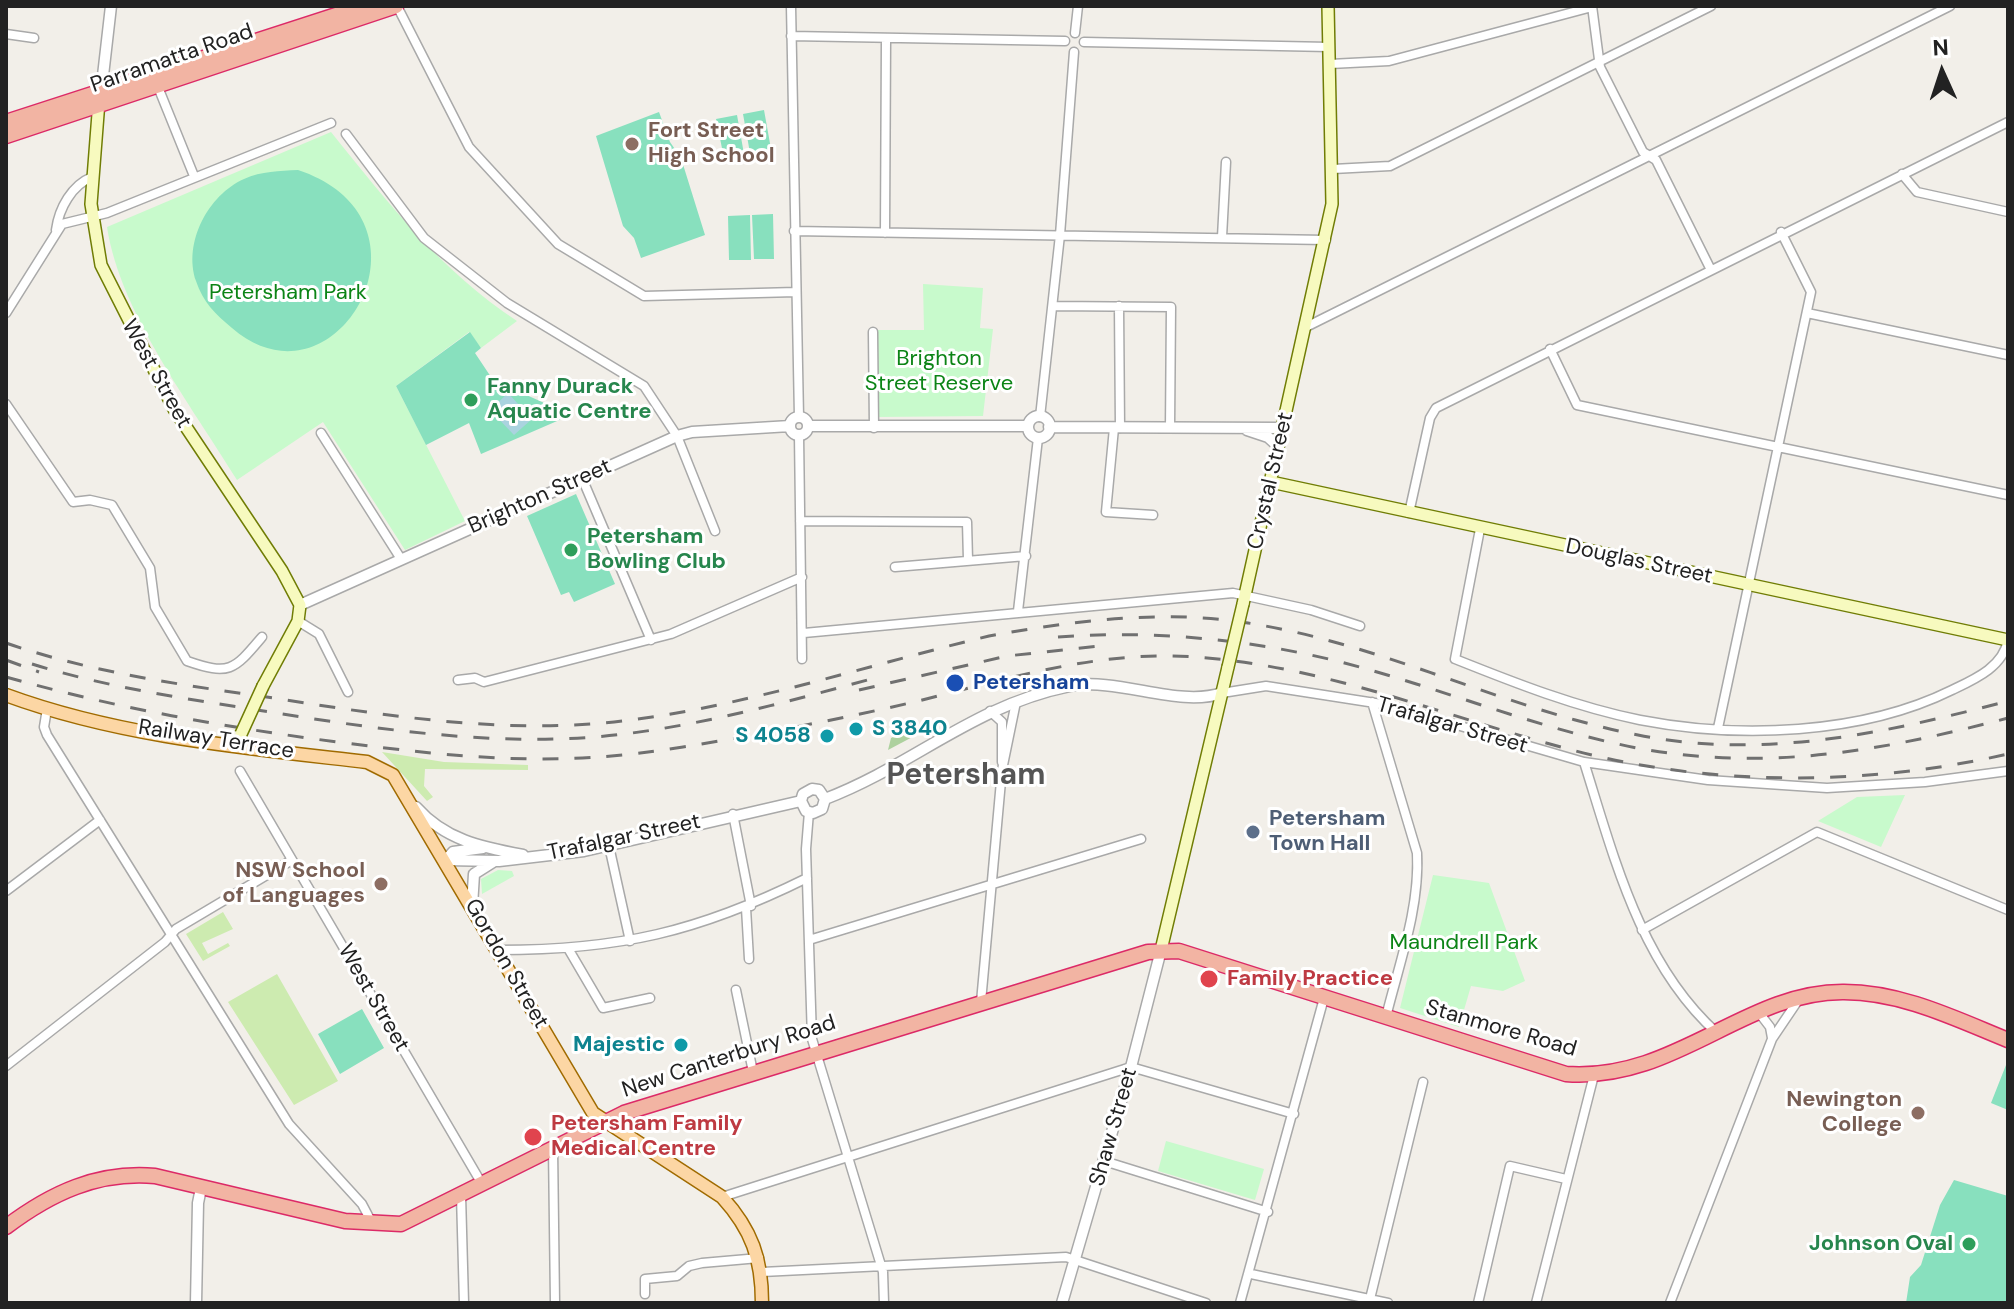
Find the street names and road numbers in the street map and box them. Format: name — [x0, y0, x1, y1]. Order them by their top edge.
street label: Parramatta Road — [87, 19, 257, 99]
street label: West Street — [115, 315, 197, 433]
street label: Crystal Street — [1242, 410, 1300, 552]
street label: Brighton Street — [464, 454, 616, 540]
street label: Douglas Street — [1563, 534, 1715, 590]
street label: Trafalgar Street — [1374, 692, 1530, 760]
street label: Railway Terrace — [136, 715, 296, 765]
street label: Trafalgar Street — [545, 809, 703, 867]
street label: Gordon Street — [458, 895, 554, 1033]
street label: West Street — [332, 939, 414, 1057]
street label: Stanmore Road — [1422, 995, 1580, 1063]
street label: New Canterbury Road — [619, 1010, 839, 1104]
street label: Shaw Street — [1084, 1065, 1144, 1189]

